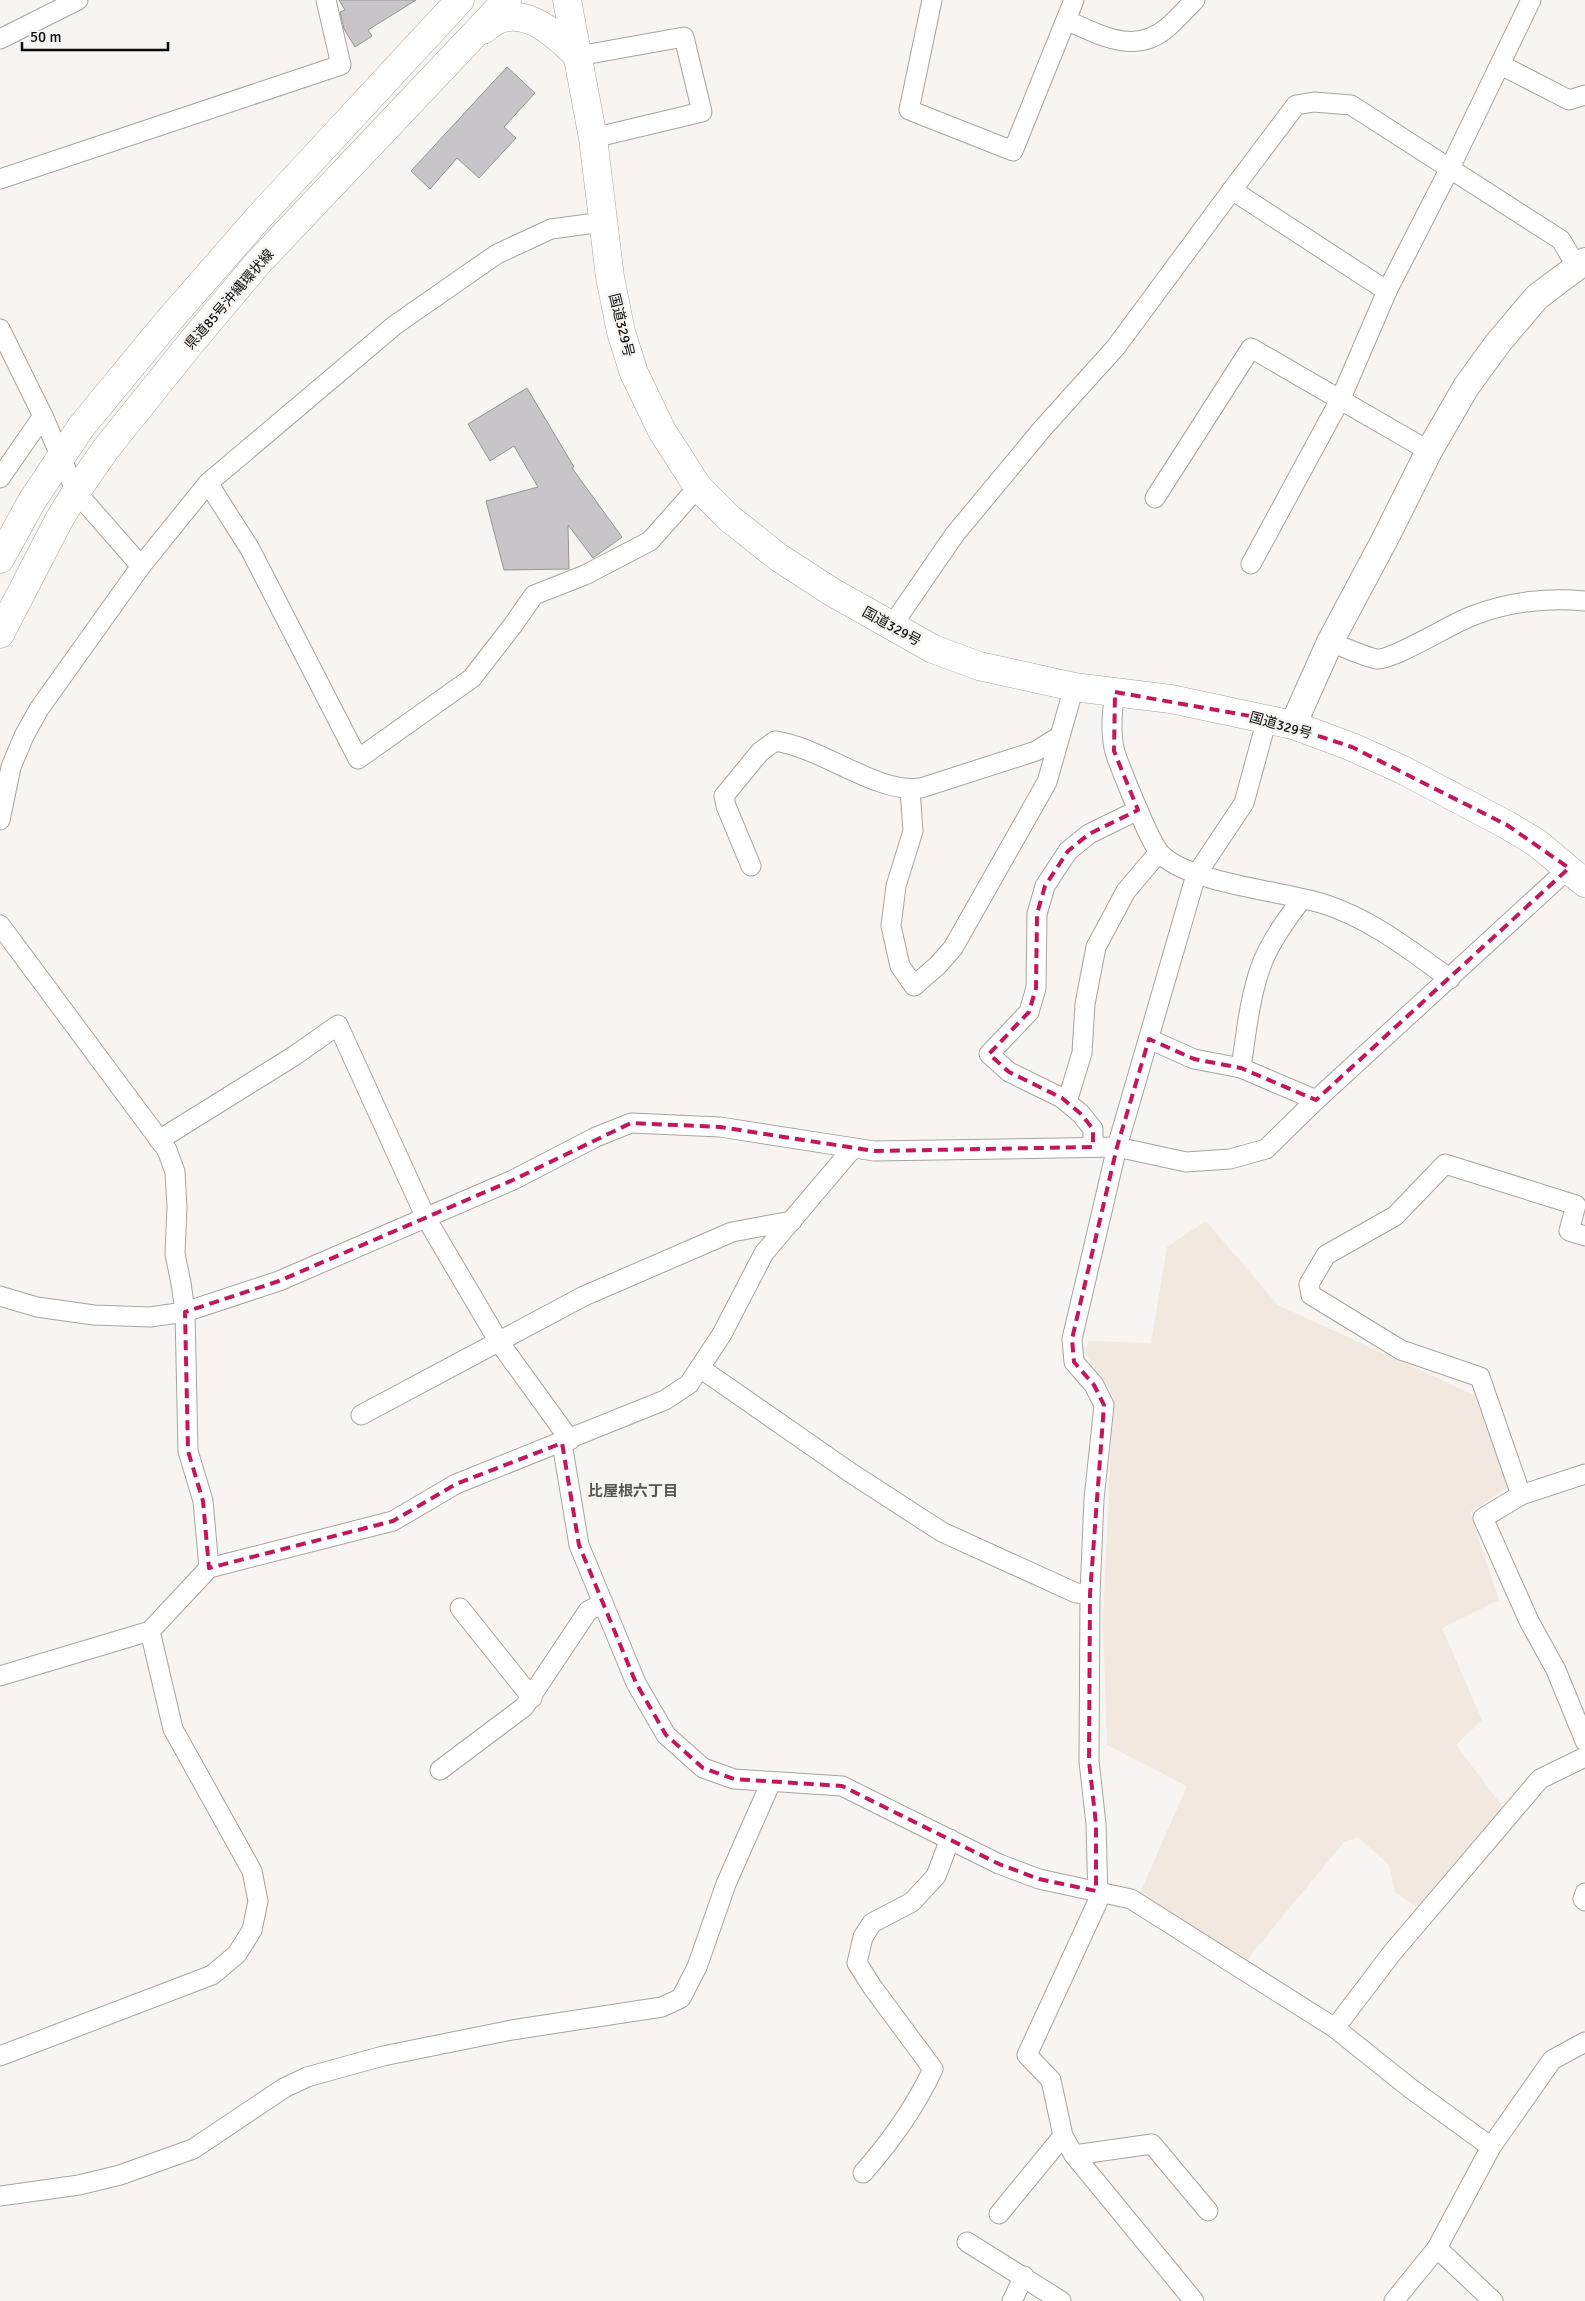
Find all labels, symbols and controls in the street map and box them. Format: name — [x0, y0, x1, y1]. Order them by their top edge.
scale bar — [22, 20, 169, 52]
text: 50 m — [30, 28, 61, 46]
street label: 県道85号沖縄環状線 — [181, 246, 277, 353]
street label: 国道329号 — [605, 292, 638, 359]
street label: 国道329号 — [859, 603, 924, 650]
street label: 国道329号 — [1247, 708, 1314, 743]
district label: 比屋根六丁目 — [588, 1482, 678, 1500]

